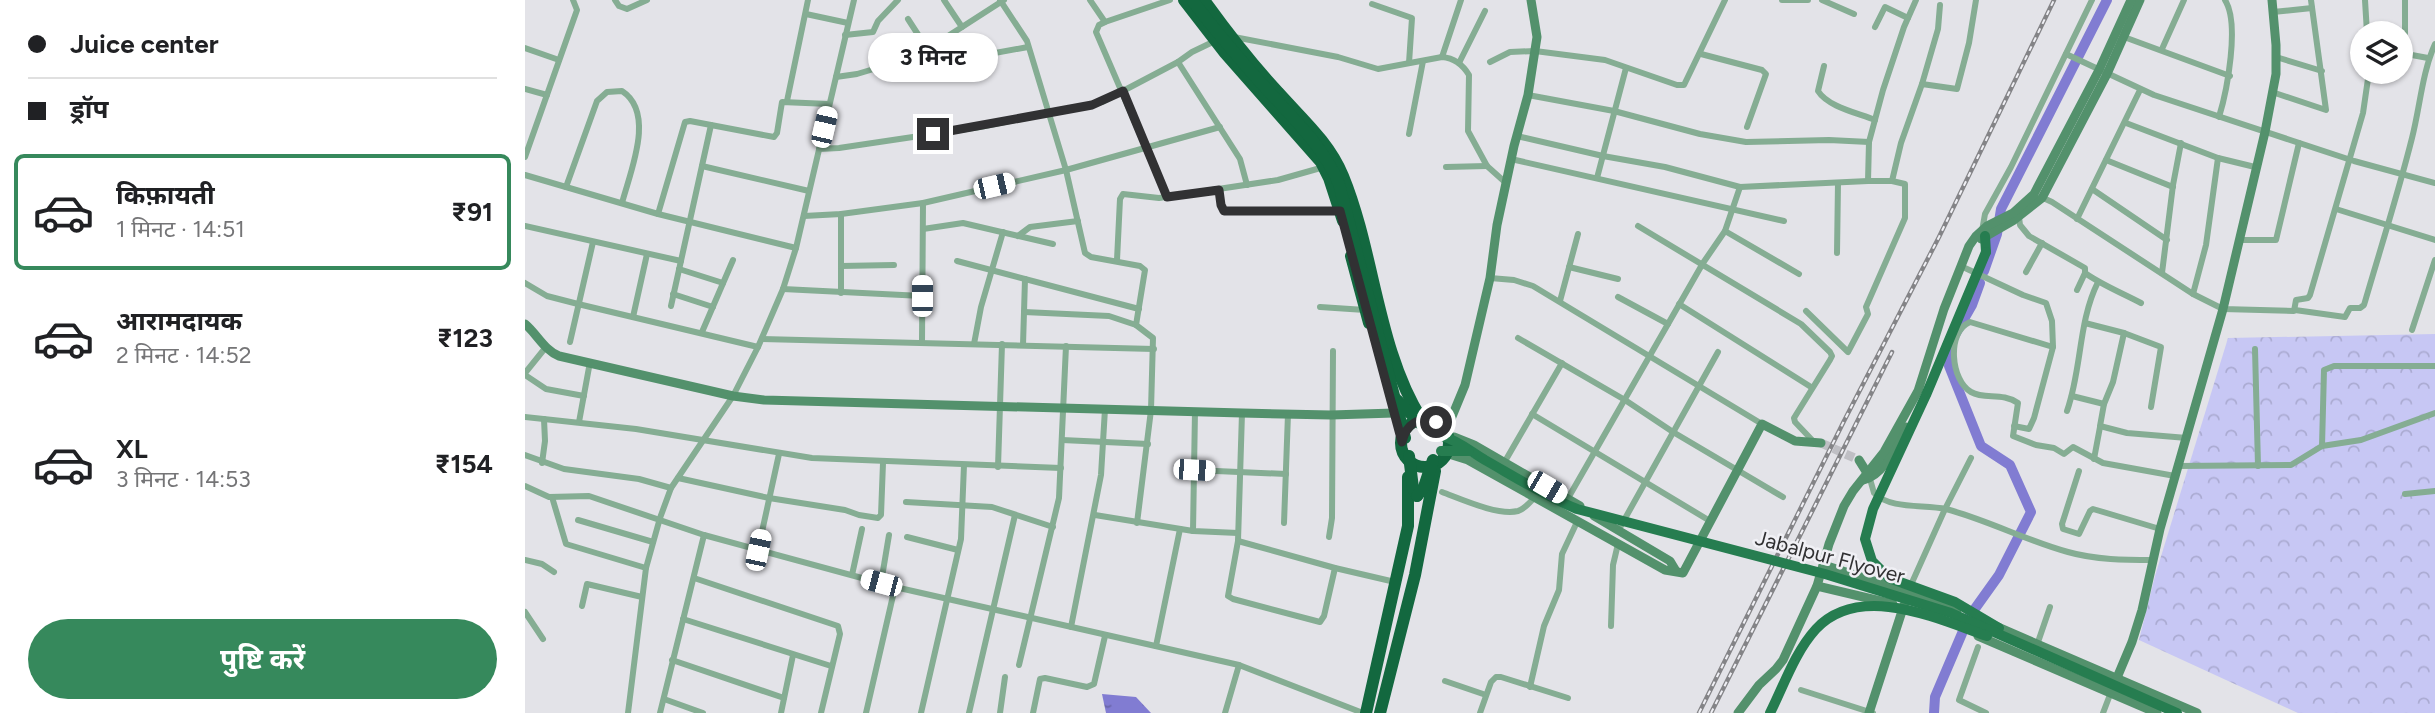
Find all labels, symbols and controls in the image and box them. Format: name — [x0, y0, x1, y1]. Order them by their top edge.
map controls — [2350, 21, 2413, 84]
button: layers — [2350, 21, 2413, 84]
text: Juice center — [70, 28, 219, 60]
callout: 3 मिनट — [868, 32, 998, 82]
text: 3 मिनट — [900, 43, 966, 71]
text: ड्रॉप — [70, 93, 108, 125]
car — [810, 104, 839, 150]
route end — [917, 118, 949, 150]
car — [972, 171, 1017, 201]
text: किफ़ायती — [116, 179, 215, 211]
icon: car — [32, 181, 95, 244]
text: ₹91 — [451, 196, 493, 228]
text: 1 मिनट · 14:51 — [116, 215, 245, 243]
car — [912, 275, 933, 317]
text: आरामदायक — [116, 305, 242, 337]
icon: car — [32, 307, 95, 370]
text: ₹123 — [437, 322, 493, 354]
text: 2 मिनट · 14:52 — [116, 341, 252, 369]
route start — [1420, 406, 1452, 438]
icon: car — [32, 433, 95, 496]
text: XL — [116, 433, 148, 465]
text: ₹154 — [435, 448, 493, 480]
car — [1173, 458, 1216, 482]
text: 3 मिनट · 14:53 — [116, 465, 251, 493]
car — [1524, 467, 1571, 507]
street label: Jabalpur Flyover — [1753, 525, 1908, 588]
car — [744, 527, 773, 573]
car — [858, 567, 905, 599]
button: पुष्टि करें — [28, 619, 497, 699]

